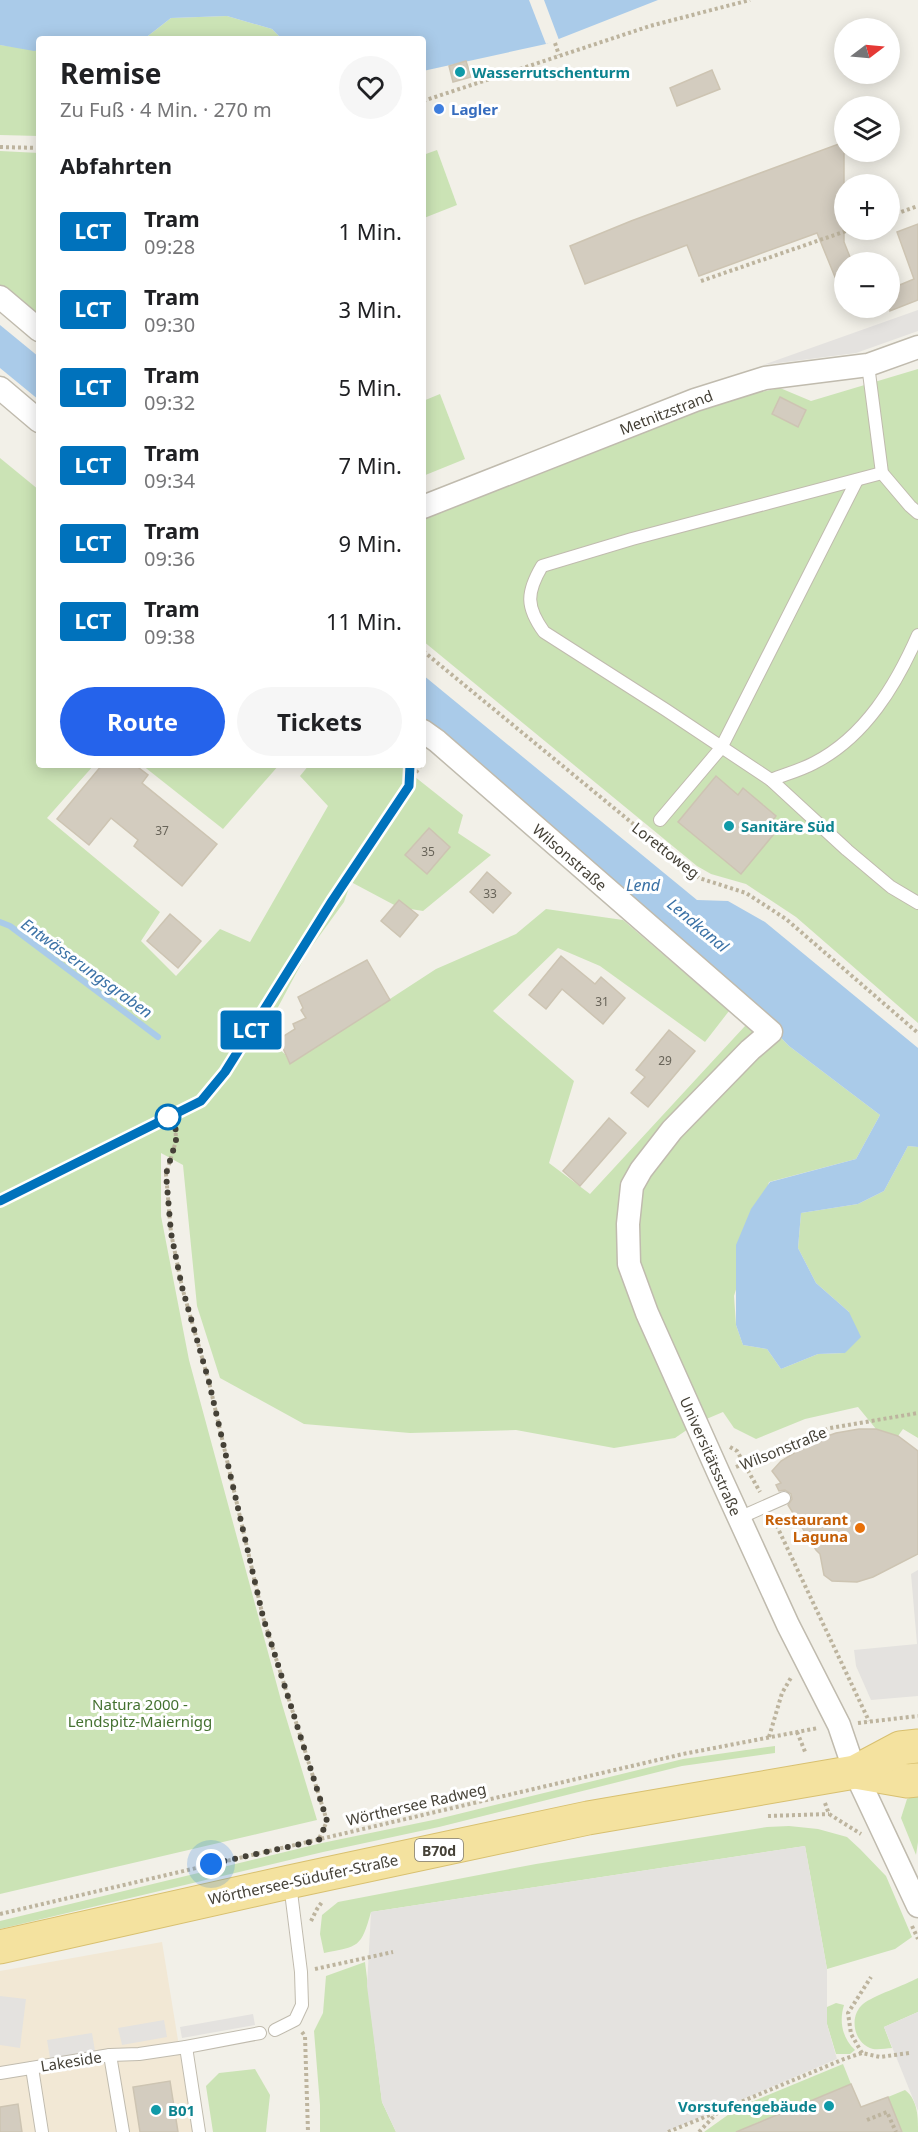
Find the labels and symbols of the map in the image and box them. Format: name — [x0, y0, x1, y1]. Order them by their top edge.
north arrow — [834, 18, 900, 84]
place label: Wasserrutschenturm — [472, 62, 630, 82]
marker: Wasserrutschenturm — [453, 65, 467, 79]
place label: Lagler — [451, 99, 498, 119]
marker: Lagler — [432, 102, 446, 116]
street label: Metnitzstrand — [616, 385, 716, 439]
place label: Sanitäre Süd — [741, 816, 835, 836]
street label: Lorettoweg — [628, 817, 704, 883]
street label: Wilsonstraße — [529, 819, 611, 895]
marker: Sanitäre Süd — [722, 819, 736, 833]
house number: 37 — [155, 822, 169, 839]
house number: 35 — [421, 843, 435, 860]
water label: Lend — [626, 874, 661, 896]
house number: 33 — [483, 885, 497, 902]
water label: Lendkanal — [663, 893, 734, 958]
water label: Entwässerungsgraben — [17, 913, 157, 1023]
house number: 31 — [595, 993, 609, 1010]
line badge: LCT — [216, 1010, 286, 1050]
house number: 29 — [658, 1052, 672, 1069]
unlabelled marker — [155, 1104, 181, 1130]
street label: Universitätsstraße — [676, 1393, 746, 1519]
street label: Wilsonstraße — [737, 1421, 829, 1475]
place label: Restaurant Laguna — [765, 1509, 848, 1546]
marker: Restaurant Laguna — [853, 1521, 867, 1535]
park label: Natura 2000 - Lendspitz-Maiernigg — [68, 1694, 212, 1731]
street label: Wörthersee Radweg — [344, 1778, 488, 1830]
road number: B70d — [415, 1839, 463, 1861]
your location — [196, 1849, 226, 1879]
street label: Wörthersee-Südufer-Straße — [206, 1849, 400, 1909]
street label: Lakeside — [39, 2046, 103, 2076]
place label: Vorstufengebäude — [678, 2096, 817, 2116]
marker: Vorstufengebäude — [822, 2099, 836, 2113]
place label: B01 — [168, 2100, 195, 2120]
marker: B01 — [149, 2103, 163, 2117]

